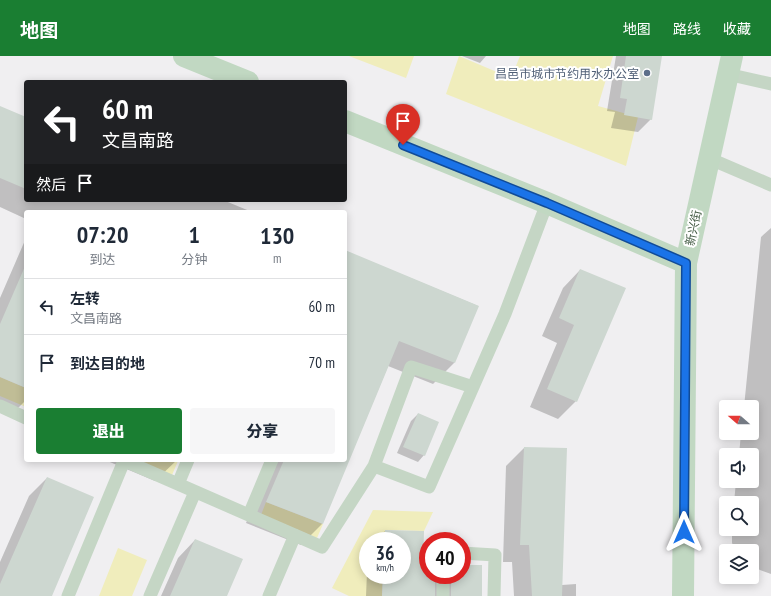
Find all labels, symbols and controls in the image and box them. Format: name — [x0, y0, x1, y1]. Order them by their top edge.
text: 地图 — [20, 18, 58, 42]
text: 地图 — [623, 20, 651, 38]
text: 路线 — [673, 20, 701, 38]
text: 收藏 — [723, 20, 751, 38]
place label: 昌邑市城市节约用水办公室 — [495, 66, 639, 81]
marker: 昌邑市城市节约用水办公室 — [642, 68, 652, 78]
text: 60 m — [102, 90, 153, 127]
icon: left — [36, 96, 88, 148]
pin — [386, 104, 420, 145]
icon: arrive — [392, 110, 414, 132]
text: 文昌南路 — [102, 129, 174, 152]
icon: arrive — [74, 172, 96, 194]
text: 然后 — [36, 175, 66, 194]
street label: 新兴街 — [682, 209, 704, 247]
text: 07:20 — [77, 219, 129, 250]
text: 1 — [189, 219, 200, 250]
text: 130 — [260, 220, 294, 251]
text: m — [273, 250, 281, 267]
text: 到达 — [90, 251, 116, 268]
text: 分钟 — [181, 251, 207, 268]
text: 左转 — [70, 289, 100, 308]
icon: left — [36, 296, 58, 318]
text: 60 m — [309, 297, 335, 316]
text: 文昌南路 — [70, 310, 122, 327]
icon: arrive — [36, 352, 58, 374]
text: 70 m — [309, 353, 335, 372]
text: 到达目的地 — [70, 354, 145, 373]
north arrow — [719, 400, 759, 440]
map controls — [719, 400, 759, 584]
button: 退出 — [36, 408, 182, 454]
button: 分享 — [190, 408, 335, 454]
button: sound — [719, 448, 759, 488]
button: search — [719, 496, 759, 536]
position arrow — [663, 511, 705, 553]
speed limit sign: 40 — [419, 532, 471, 584]
text: 36 — [375, 540, 395, 566]
button: layers — [719, 544, 759, 584]
text: km/h — [376, 561, 394, 574]

